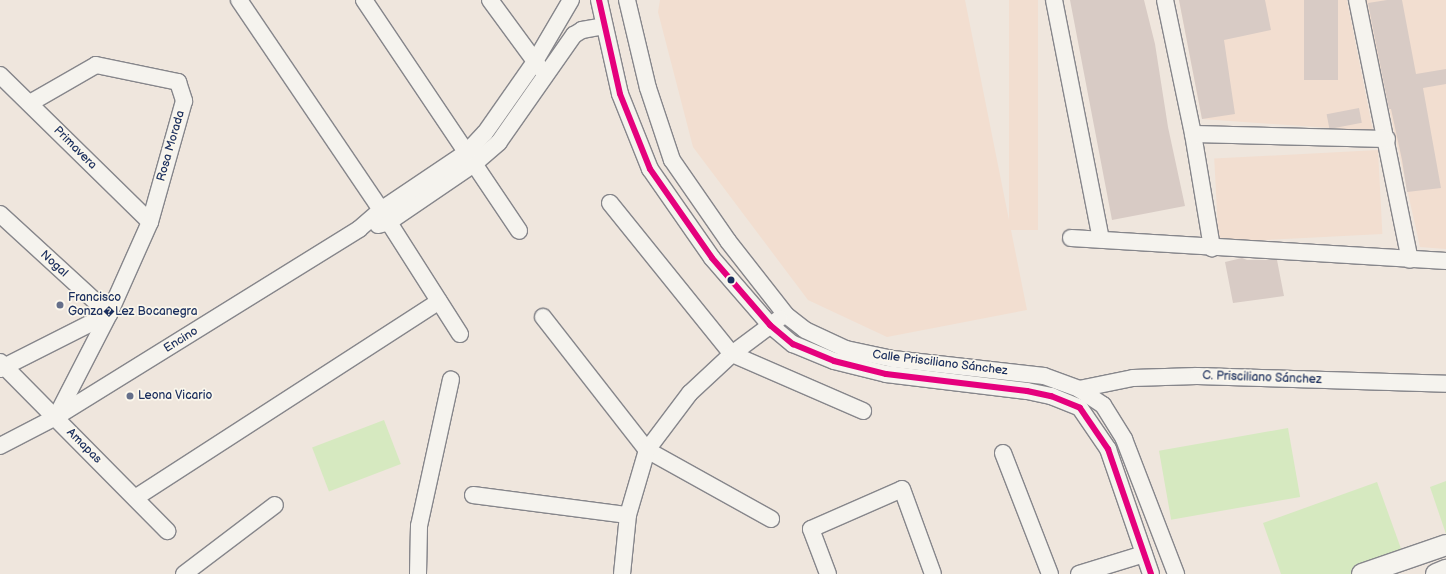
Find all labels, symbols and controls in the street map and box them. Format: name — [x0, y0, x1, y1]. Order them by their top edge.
street label: Rosa Morada — [154, 109, 188, 183]
street label: Primavera — [50, 123, 100, 173]
street label: Nogal — [37, 248, 71, 280]
unlabelled marker — [726, 275, 736, 285]
place label: Francisco Gonza�Lez Bocanegra — [68, 291, 198, 319]
marker: Francisco Gonza�Lez Bocanegra — [55, 300, 65, 310]
street label: Encino — [161, 324, 201, 356]
street label: Calle Prisciliano Sánchez — [871, 348, 1009, 378]
street label: C. Prisciliano Sánchez — [1202, 369, 1322, 387]
place label: Leona Vicario — [138, 389, 213, 403]
marker: Leona Vicario — [125, 391, 135, 401]
street label: Amapas — [63, 425, 105, 467]

